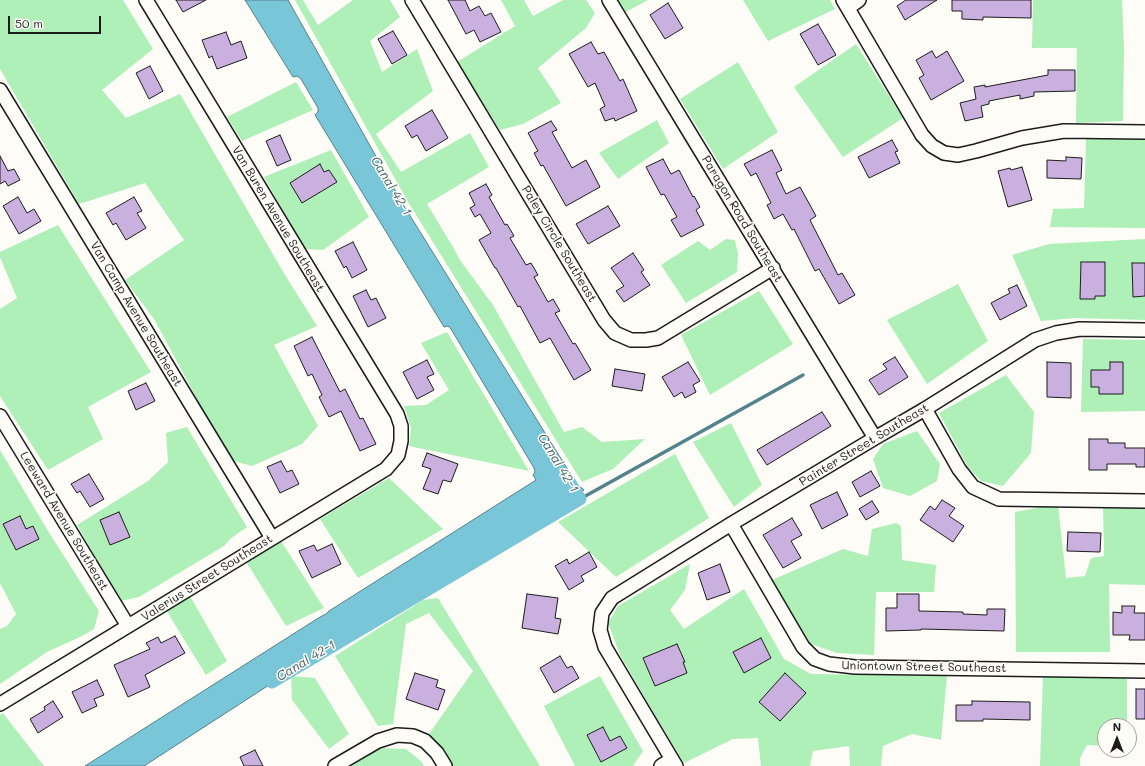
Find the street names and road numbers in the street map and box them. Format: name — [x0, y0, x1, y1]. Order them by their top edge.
street label: Van Buren Avenue Southeast — [229, 144, 327, 294]
street label: Paragon Road Southeast — [698, 153, 786, 285]
street label: Paley Circle Southeast — [518, 183, 600, 305]
street label: Van Camp Avenue Southeast — [87, 239, 185, 389]
street label: Painter Street Southeast — [797, 401, 931, 489]
street label: Leeward Avenue Southeast — [17, 449, 111, 593]
street label: Valerius Street Southeast — [139, 532, 275, 624]
street label: Uniontown Street Southeast — [841, 658, 1007, 676]

